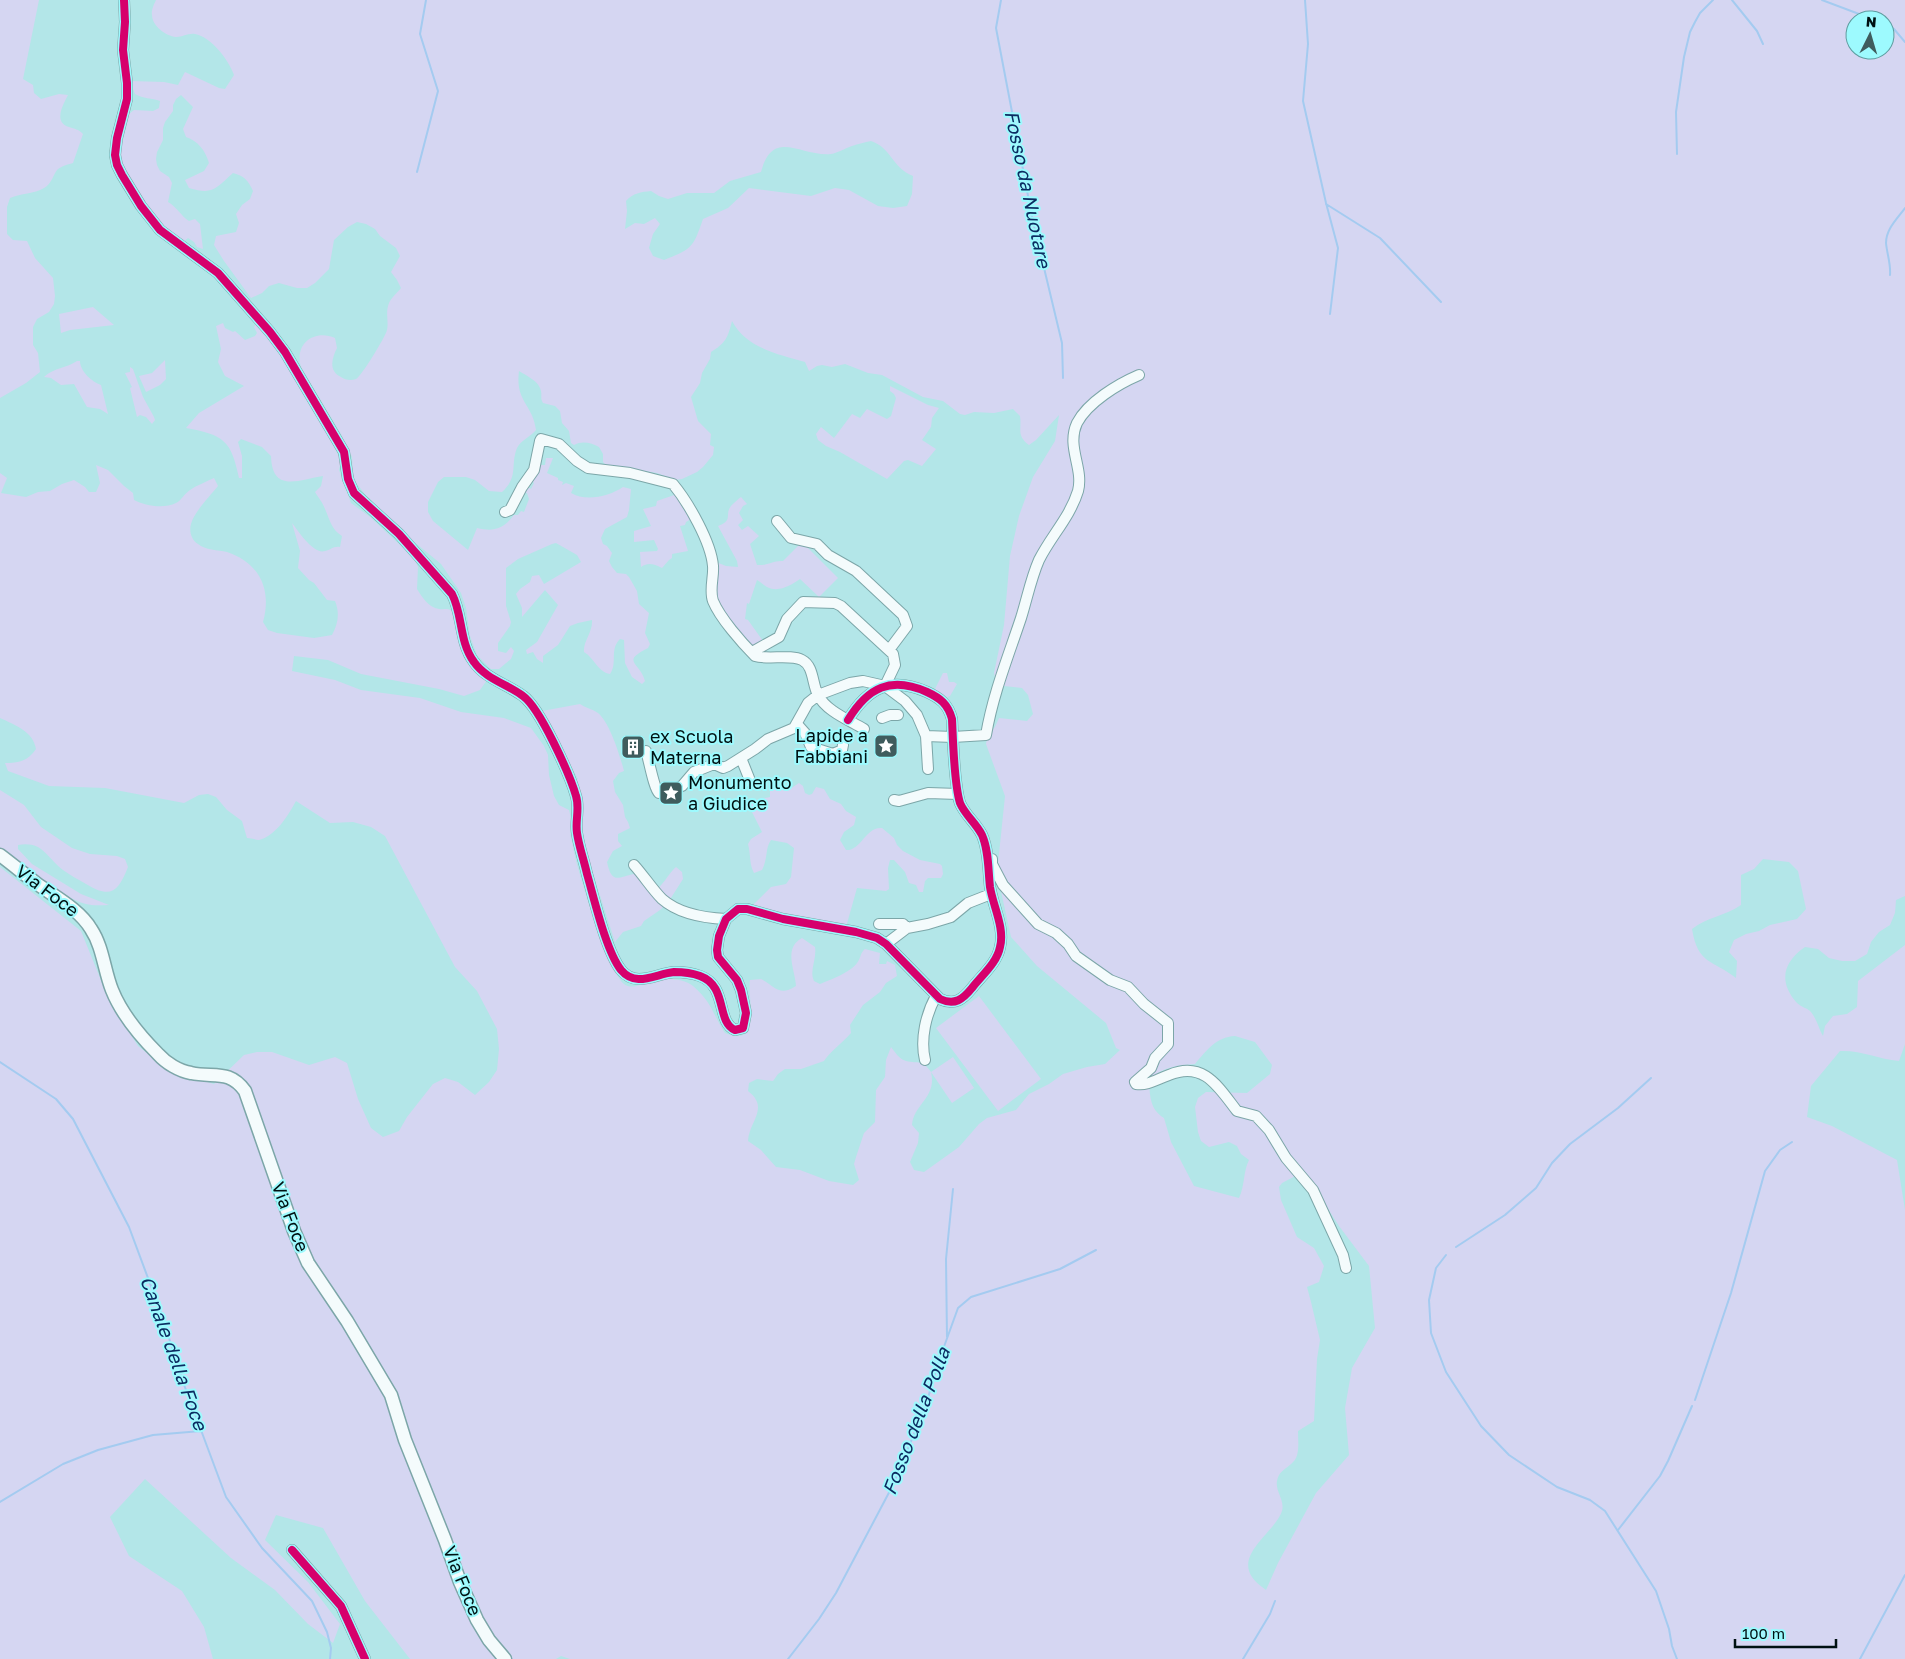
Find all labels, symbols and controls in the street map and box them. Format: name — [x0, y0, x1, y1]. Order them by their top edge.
north arrow — [1845, 10, 1895, 60]
text: N — [1865, 13, 1877, 30]
water label: Fosso da Nuotare — [1001, 108, 1057, 271]
place label: Lapide a Fabbiani — [794, 724, 868, 767]
place label: ex Scuola Materna — [650, 725, 733, 768]
place icon: Lapide a Fabbiani — [873, 733, 899, 759]
building icon: ex Scuola Materna — [620, 734, 646, 760]
place label: Monumento a Giudice — [688, 771, 792, 814]
place icon: Monumento a Giudice — [658, 780, 684, 806]
street label: Via Foce — [12, 859, 83, 921]
street label: Via Foce — [268, 1179, 314, 1255]
water label: Canale della Foce — [136, 1273, 214, 1435]
water label: Fosso della Polla — [877, 1343, 955, 1498]
street label: Via Foce — [439, 1543, 487, 1619]
scale bar — [1735, 1616, 1836, 1648]
text: 100 m — [1742, 1624, 1785, 1642]

